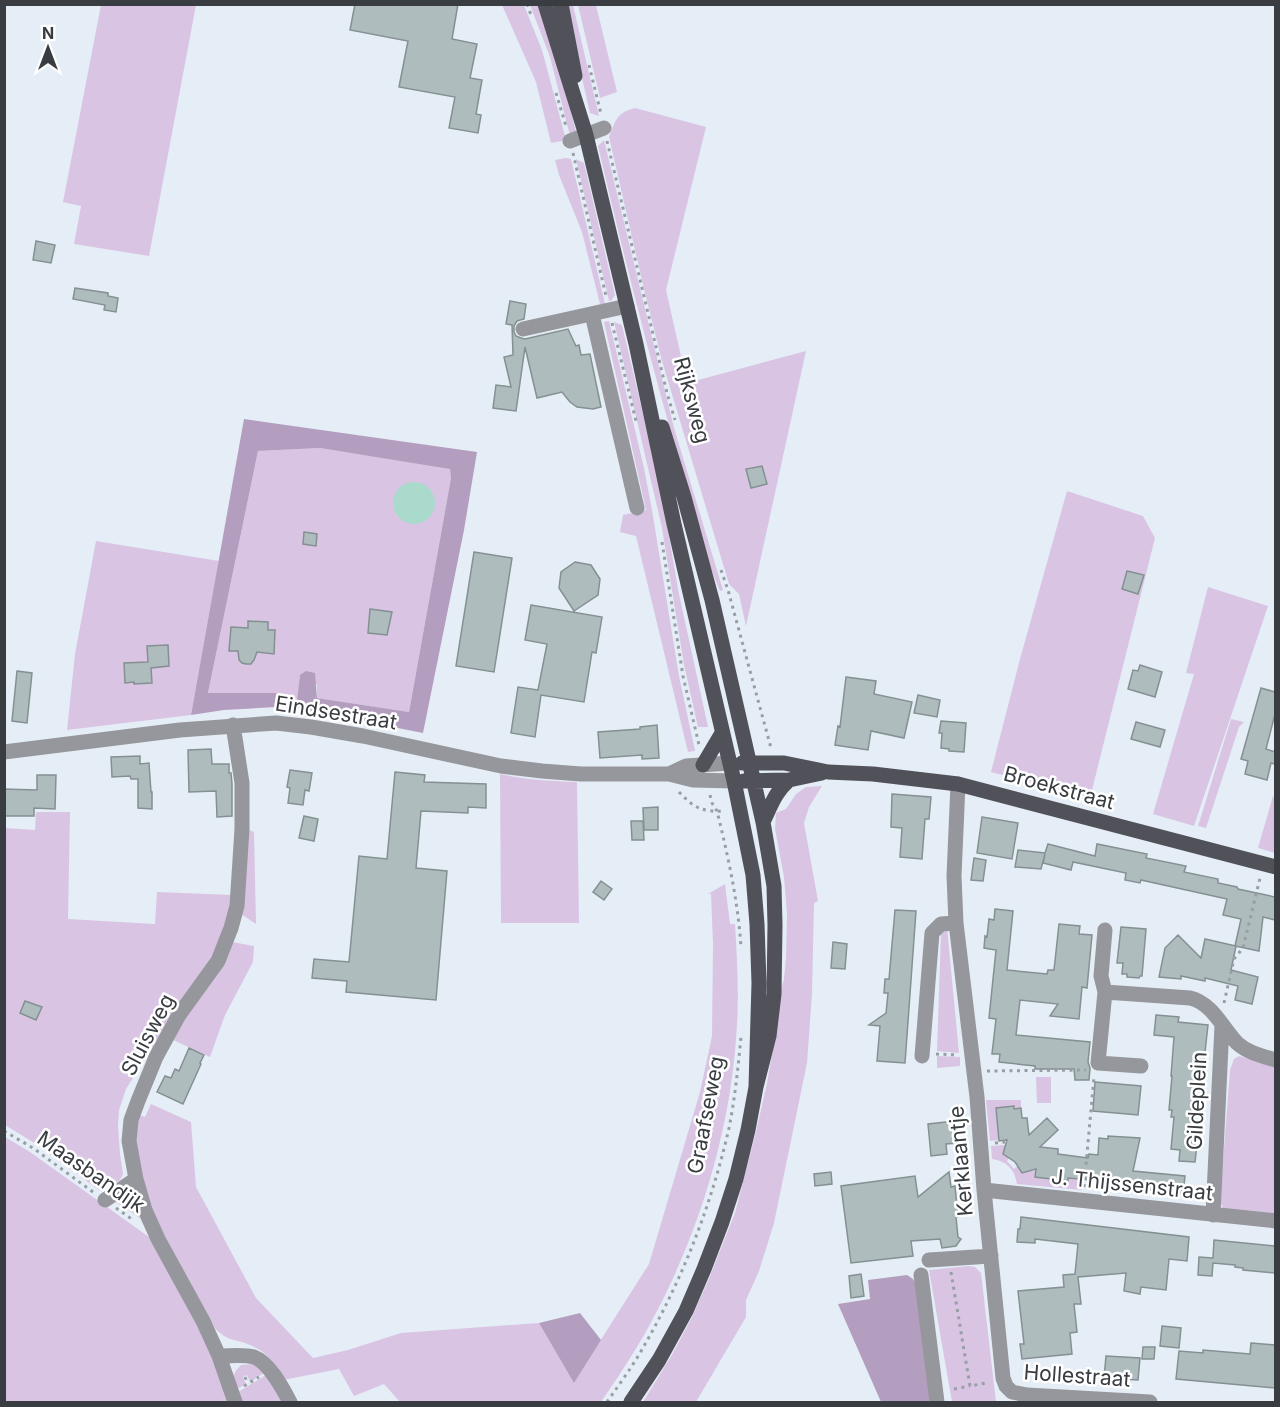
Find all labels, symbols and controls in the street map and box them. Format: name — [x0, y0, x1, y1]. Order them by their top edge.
north arrow — [18, 18, 78, 78]
text: N — [42, 23, 54, 43]
street label: Rijksweg — [669, 354, 716, 446]
street label: Eindsestraat — [274, 691, 399, 734]
street label: Broekstraat — [1001, 761, 1118, 814]
street label: Sluisweg — [116, 990, 180, 1080]
street label: Gildeplein — [1181, 1051, 1212, 1151]
street label: Graafseweg — [682, 1054, 729, 1176]
street label: Kerklaantje — [943, 1105, 978, 1217]
street label: Maasbandijk — [33, 1125, 150, 1218]
street label: J. Thijssenstraat — [1050, 1164, 1214, 1205]
street label: Hollestraat — [1023, 1359, 1131, 1392]

